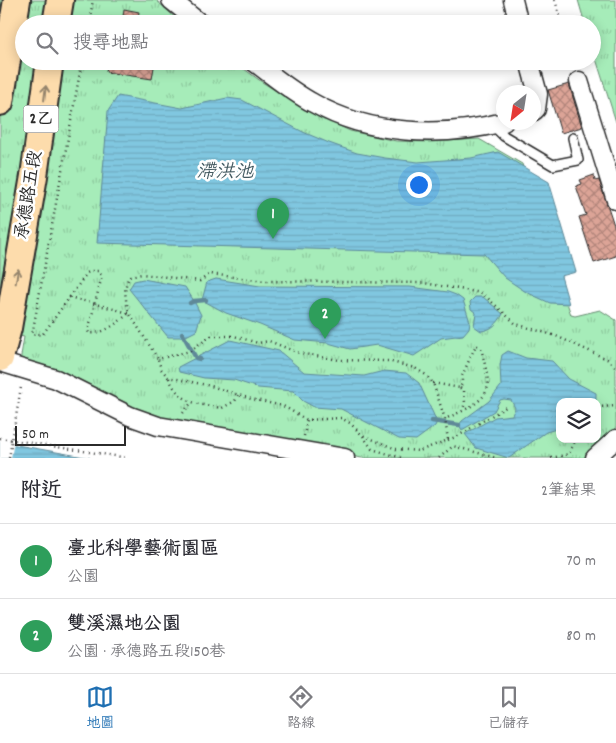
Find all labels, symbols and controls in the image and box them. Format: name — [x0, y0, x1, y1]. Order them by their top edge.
search box — [15, 15, 601, 70]
icon: search — [33, 29, 61, 57]
text: 搜尋地點 — [73, 31, 149, 58]
north arrow — [496, 85, 541, 130]
one-way arrow — [40, 86, 50, 102]
road number: 2乙 — [23, 106, 58, 132]
street label: 承德路五段 — [11, 149, 49, 241]
water label: 滯洪池 — [196, 160, 254, 187]
your location — [406, 172, 432, 198]
pin: 1 — [257, 198, 289, 239]
one-way arrow — [12, 268, 22, 284]
pin: 2 — [309, 298, 341, 339]
map controls — [556, 398, 601, 443]
button: layers — [556, 398, 601, 443]
scale bar — [15, 423, 126, 446]
text: 50 m — [22, 425, 49, 445]
text: 附近 — [20, 477, 62, 507]
text: 2筆結果 — [541, 480, 596, 503]
text: 臺北科學藝術園區 — [67, 537, 219, 564]
text: 1 — [34, 550, 38, 573]
text: 70 m — [566, 550, 596, 573]
text: 公園 — [67, 566, 99, 589]
text: 雙溪濕地公園 — [67, 612, 181, 639]
text: 2 — [33, 625, 40, 648]
text: 80 m — [566, 625, 596, 648]
text: 公園 · 承德路五段150巷 — [67, 641, 226, 664]
tab: 地圖 — [86, 683, 114, 734]
tab: 路線 — [287, 683, 315, 734]
tab: 已儲存 — [488, 683, 530, 734]

